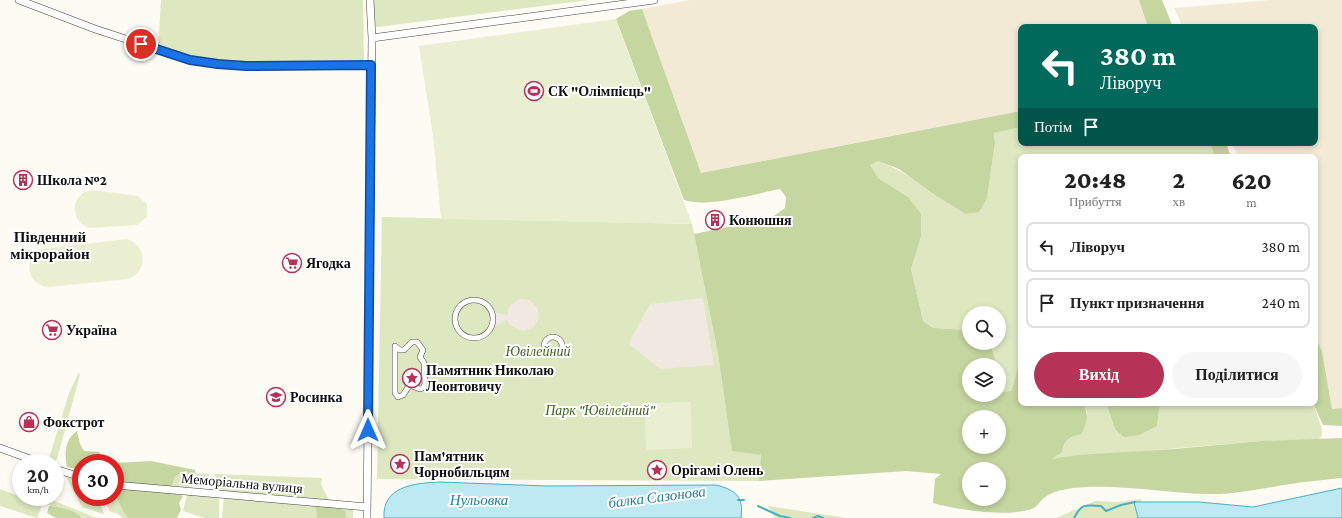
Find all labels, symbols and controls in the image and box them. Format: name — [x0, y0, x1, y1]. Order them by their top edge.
pin — [124, 27, 158, 61]
icon: arrive — [130, 33, 152, 55]
icon: left — [1034, 40, 1086, 92]
text: 380 m — [1100, 40, 1176, 71]
text: Ліворуч — [1100, 73, 1161, 93]
sports icon: СК "Олімпієць" — [523, 80, 545, 102]
place label: СК "Олімпієць" — [548, 83, 651, 99]
icon: arrive — [1080, 116, 1102, 138]
text: Потім — [1034, 119, 1072, 135]
text: 20:48 — [1064, 166, 1126, 193]
text: 2 — [1173, 166, 1185, 193]
text: 620 — [1231, 167, 1272, 194]
building icon: Школа №2 — [12, 169, 34, 191]
place label: Школа №2 — [37, 172, 107, 188]
text: Прибуття — [1069, 194, 1122, 209]
text: хв — [1173, 194, 1185, 209]
text: m — [1246, 195, 1257, 210]
building icon: Конюшня — [704, 209, 726, 231]
place label: Конюшня — [729, 212, 792, 228]
district label: Південний мікрорайон — [10, 229, 90, 262]
icon: left — [1036, 236, 1058, 258]
text: Ліворуч — [1070, 239, 1125, 255]
text: 380 m — [1261, 239, 1300, 255]
supermarket icon: Ягодка — [281, 252, 303, 274]
place label: Ягодка — [306, 255, 351, 271]
icon: arrive — [1036, 292, 1058, 314]
text: Пункт призначення — [1070, 295, 1204, 311]
text: 240 m — [1262, 295, 1300, 311]
map controls — [962, 306, 1006, 506]
button: search — [962, 306, 1006, 350]
supermarket icon: Україна — [41, 319, 63, 341]
place label: Україна — [66, 322, 117, 338]
park label: Ювілейний — [504, 343, 571, 359]
button: Вихід — [1034, 352, 1164, 398]
button: Поділитися — [1172, 352, 1302, 398]
button: layers — [962, 358, 1006, 402]
place label: Памятник Николаю Леонтовичу — [426, 362, 554, 394]
place icon: Памятник Николаю Леонтовичу — [401, 367, 423, 389]
school or university icon: Росинка — [265, 386, 287, 408]
place label: Росинка — [290, 389, 342, 405]
park label: Парк "Ювілейний" — [544, 402, 656, 418]
position arrow — [347, 409, 389, 451]
button: + — [962, 410, 1006, 454]
shop icon: Фокстрот — [18, 411, 40, 433]
place label: Фокстрот — [43, 414, 105, 430]
place label: Пам'ятник Чорнобильцям — [414, 448, 510, 480]
place icon: Пам'ятник Чорнобильцям — [389, 453, 411, 475]
speed limit sign: 30 — [72, 454, 124, 506]
place icon: Орігамі Олень — [646, 459, 668, 481]
place label: Орігамі Олень — [671, 462, 764, 478]
button: − — [962, 462, 1006, 506]
text: 20 — [27, 464, 49, 486]
street label: Меморіальна вулиця — [180, 470, 304, 496]
water label: балка Сазонова — [607, 483, 707, 511]
text: km/h — [27, 484, 49, 495]
water label: Нульовка — [449, 492, 508, 508]

